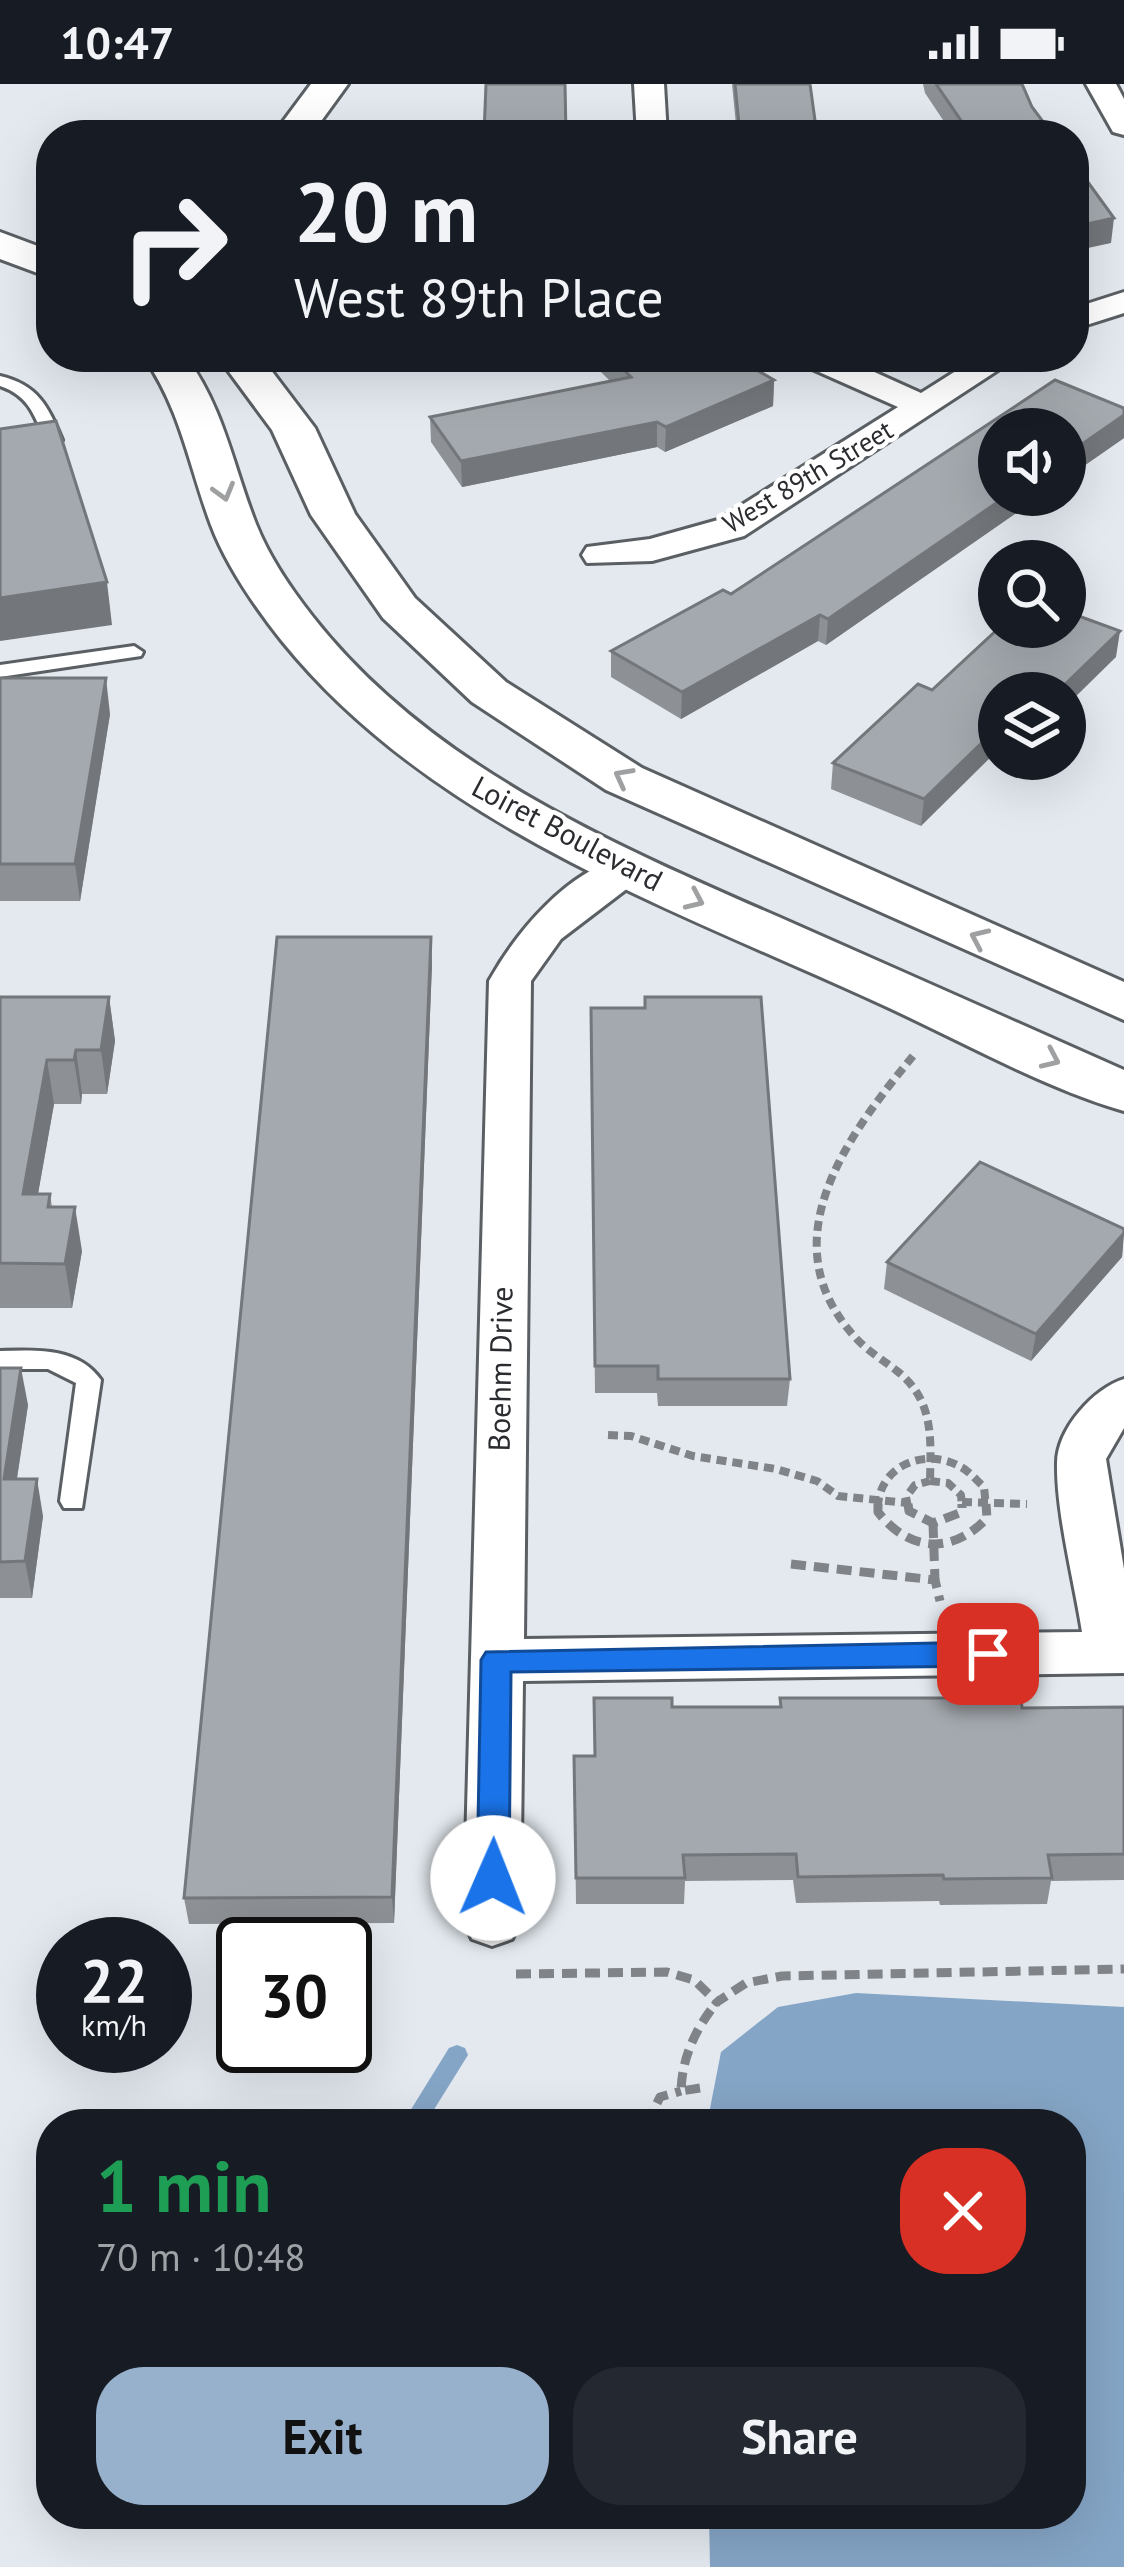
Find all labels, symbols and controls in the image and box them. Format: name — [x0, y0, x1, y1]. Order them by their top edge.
text: 10:47 — [60, 13, 174, 71]
text: 20 m — [294, 156, 478, 265]
icon: right — [96, 168, 252, 324]
text: West 89th Place — [294, 262, 664, 332]
map controls — [978, 408, 1086, 780]
button: sound — [978, 408, 1086, 516]
street label: West 89th Street — [716, 412, 899, 540]
one-way arrow — [210, 481, 235, 502]
button: search — [978, 540, 1086, 648]
button: layers — [978, 672, 1086, 780]
street label: Loiret Boulevard — [466, 766, 670, 899]
one-way arrow — [614, 769, 636, 792]
one-way arrow — [683, 885, 704, 909]
one-way arrow — [970, 928, 991, 952]
one-way arrow — [1039, 1045, 1060, 1068]
street label: Boehm Drive — [479, 1286, 520, 1452]
pin — [937, 1603, 1039, 1705]
icon: arrive — [955, 1621, 1021, 1687]
position arrow — [430, 1815, 556, 1941]
speed limit sign: 30 — [216, 1917, 372, 2073]
text: 22 — [80, 1941, 148, 2019]
text: km/h — [81, 2005, 147, 2044]
text: 1 min — [96, 2139, 272, 2232]
button: close — [900, 2148, 1026, 2274]
text: 70 m · 10:48 — [96, 2231, 305, 2282]
button: Exit — [96, 2367, 549, 2505]
button: Share — [573, 2367, 1026, 2505]

